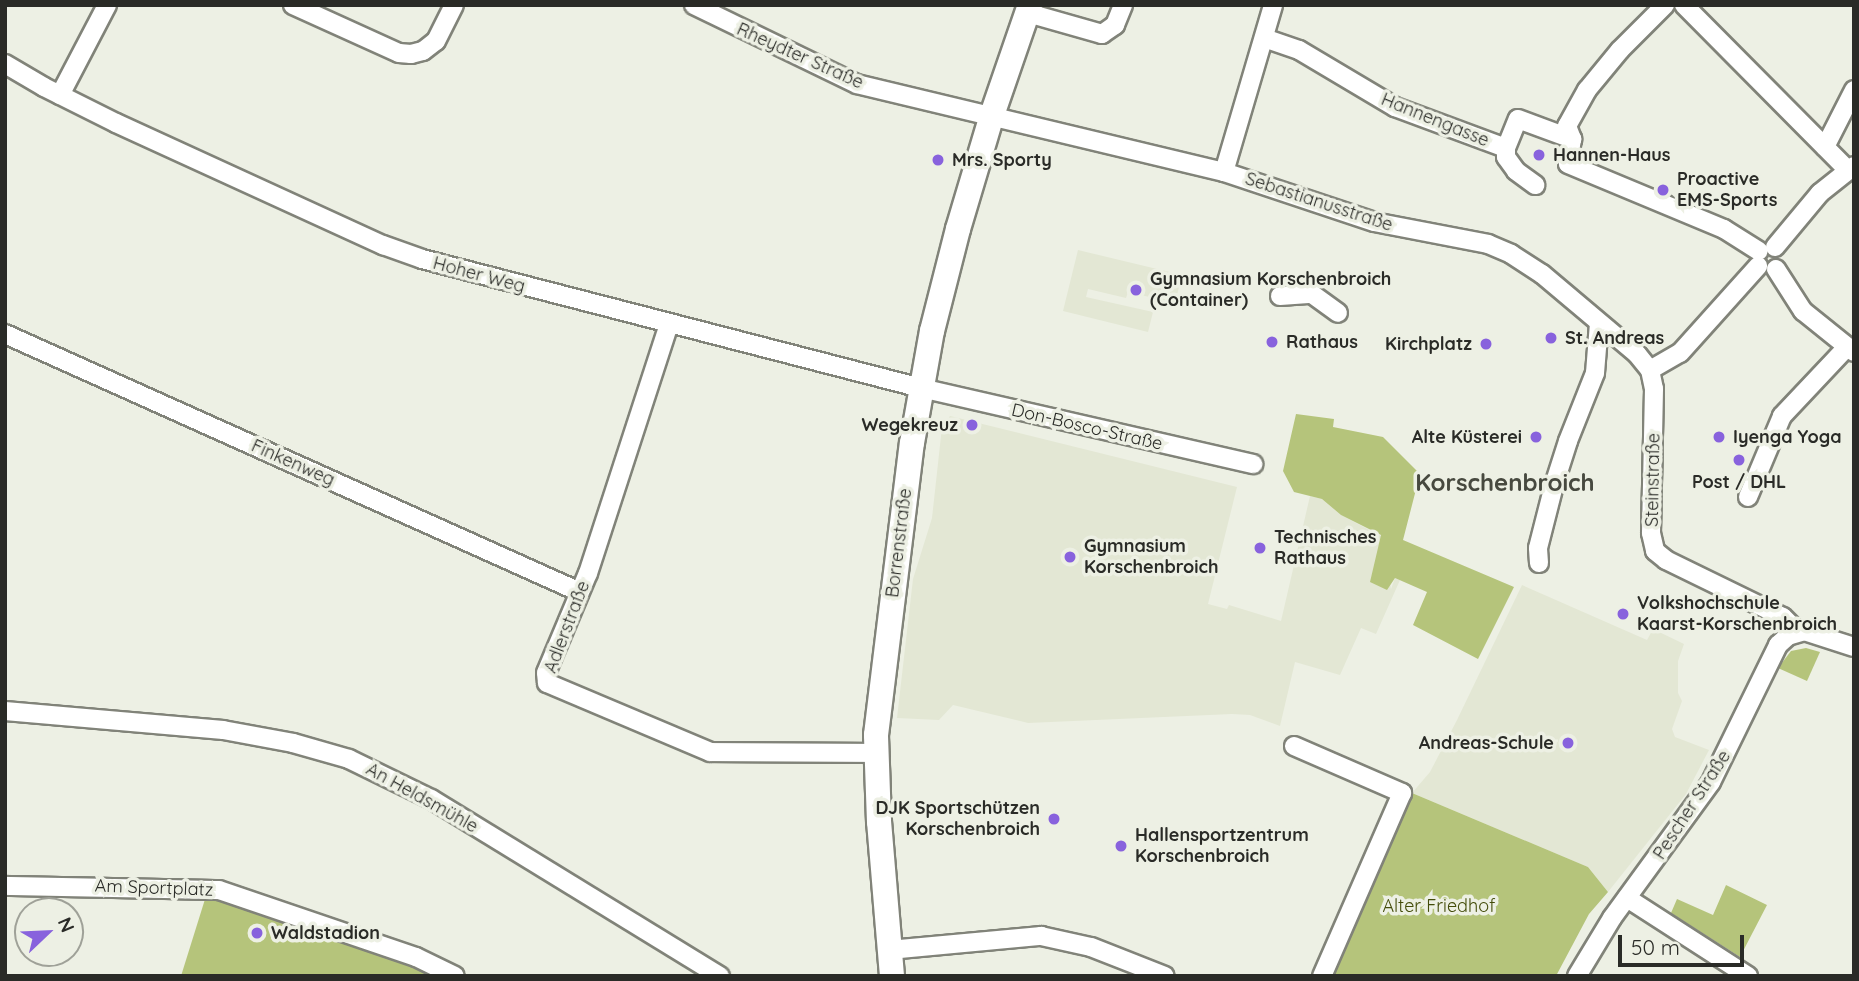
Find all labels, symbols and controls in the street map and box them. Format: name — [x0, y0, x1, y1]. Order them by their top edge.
street label: Rheydter Straße — [733, 18, 867, 94]
street label: Hannengasse — [1378, 89, 1492, 151]
place label: Hannen-Haus — [1553, 144, 1670, 166]
marker: Hannen-Haus — [1531, 147, 1547, 163]
place label: Mrs. Sporty — [952, 149, 1052, 171]
marker: Mrs. Sporty — [930, 152, 946, 168]
street label: Sebastianusstraße — [1243, 168, 1395, 236]
place label: Proactive EMS-Sports — [1677, 169, 1777, 212]
marker: Proactive EMS-Sports — [1655, 182, 1671, 198]
street label: Hoher Weg — [431, 252, 527, 298]
place label: Gymnasium Korschenbroich (Container) — [1150, 269, 1391, 312]
marker: Gymnasium Korschenbroich (Container) — [1128, 282, 1144, 298]
place label: St. Andreas — [1565, 327, 1664, 349]
marker: St. Andreas — [1543, 330, 1559, 346]
place label: Rathaus — [1286, 331, 1358, 353]
place label: Kirchplatz — [1385, 333, 1472, 355]
marker: Rathaus — [1264, 334, 1280, 350]
marker: Kirchplatz — [1478, 336, 1494, 352]
street label: Don-Bosco-Straße — [1009, 399, 1165, 455]
place label: Wegekreuz — [861, 414, 958, 436]
marker: Wegekreuz — [964, 417, 980, 433]
place label: Alte Küsterei — [1412, 426, 1522, 448]
place label: Iyenga Yoga — [1733, 426, 1841, 448]
marker: Alte Küsterei — [1528, 429, 1544, 445]
marker: Iyenga Yoga — [1711, 429, 1727, 445]
street label: Steinstraße — [1641, 433, 1665, 527]
street label: Finkenweg — [248, 435, 338, 491]
marker: Post / DHL — [1731, 452, 1747, 468]
district label: Korschenbroich — [1415, 469, 1595, 497]
place label: Post / DHL — [1692, 471, 1786, 493]
street label: Borrenstraße — [882, 487, 916, 599]
place label: Technisches Rathaus — [1274, 527, 1376, 570]
place label: Gymnasium Korschenbroich — [1084, 536, 1218, 578]
marker: Technisches Rathaus — [1252, 540, 1268, 556]
marker: Gymnasium Korschenbroich — [1062, 549, 1078, 565]
street label: Adlerstraße — [540, 578, 594, 676]
place label: Volkshochschule Kaarst-Korschenbroich — [1637, 593, 1837, 636]
marker: Volkshochschule Kaarst-Korschenbroich — [1615, 606, 1631, 622]
place label: Andreas-Schule — [1419, 732, 1554, 754]
marker: Andreas-Schule — [1560, 735, 1576, 751]
street label: Pescher Straße — [1649, 746, 1735, 864]
street label: An Heldsmühle — [362, 758, 482, 838]
place label: DJK Sportschützen Korschenbroich — [875, 798, 1040, 840]
marker: DJK Sportschützen Korschenbroich — [1046, 811, 1062, 827]
place label: Hallensportzentrum Korschenbroich — [1135, 825, 1309, 868]
marker: Hallensportzentrum Korschenbroich — [1113, 838, 1129, 854]
street label: Am Sportplatz — [94, 875, 214, 901]
park label: Alter Friedhof — [1382, 895, 1496, 917]
north arrow — [14, 897, 84, 967]
text: N — [53, 913, 80, 936]
place label: Waldstadion — [271, 922, 380, 944]
scale bar — [1621, 922, 1747, 966]
marker: Waldstadion — [249, 925, 265, 941]
text: 50 m — [1631, 934, 1680, 960]

